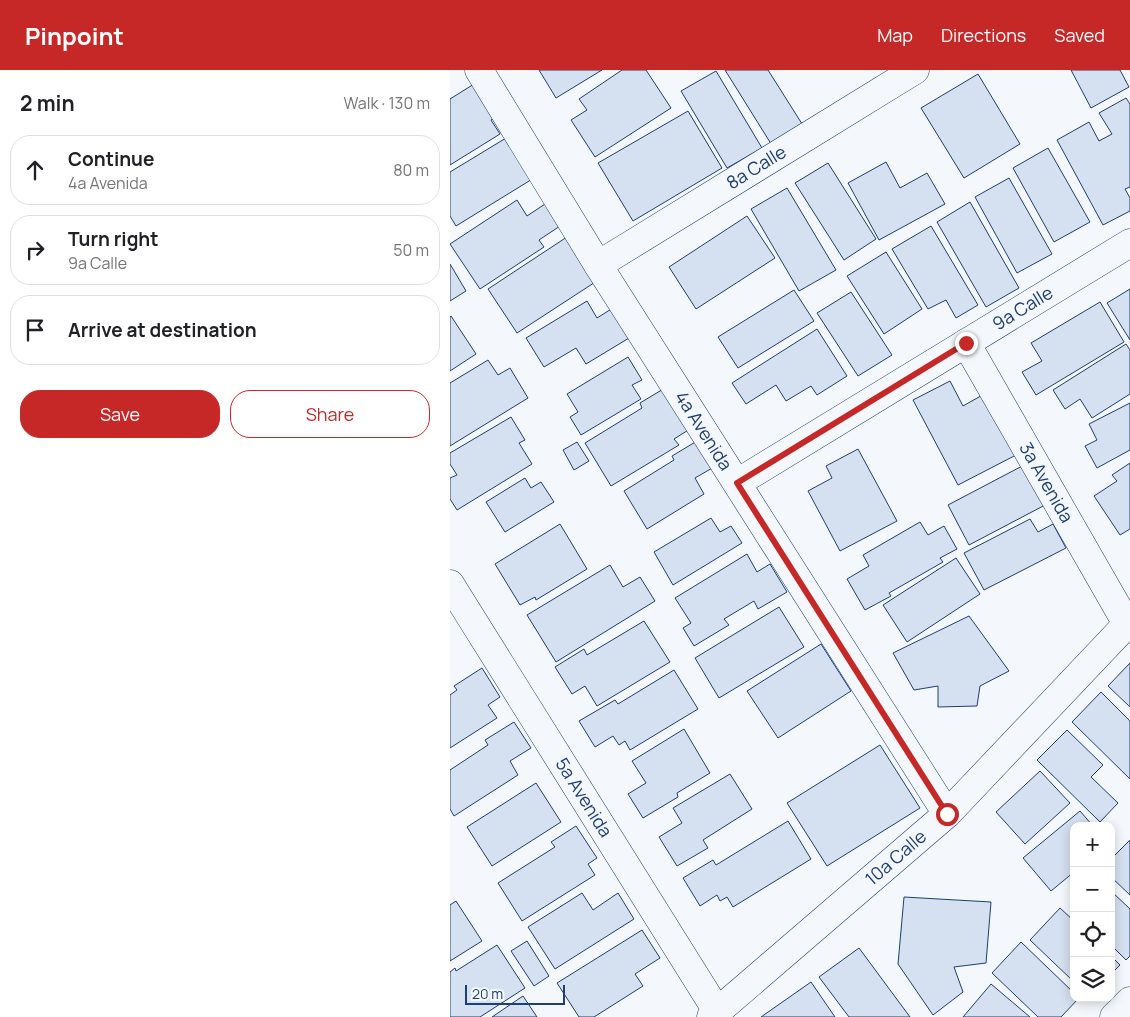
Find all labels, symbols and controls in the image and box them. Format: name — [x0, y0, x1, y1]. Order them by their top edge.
text: Pinpoint — [25, 19, 124, 52]
text: Map — [877, 23, 913, 47]
text: Directions — [941, 23, 1026, 47]
text: Saved — [1054, 23, 1105, 47]
text: 2 min — [20, 89, 75, 117]
text: Walk · 130 m — [344, 92, 430, 114]
street label: 8a Calle — [722, 139, 790, 194]
text: Continue — [68, 146, 154, 172]
icon: ahead — [21, 156, 49, 184]
text: 80 m — [393, 159, 429, 181]
text: 4a Avenida — [68, 172, 148, 194]
text: Turn right — [68, 226, 158, 252]
icon: right — [21, 236, 49, 264]
text: 50 m — [393, 239, 429, 261]
text: 9a Calle — [68, 252, 127, 274]
street label: 9a Calle — [988, 280, 1057, 335]
icon: arrive — [21, 316, 49, 344]
text: Arrive at destination — [68, 317, 257, 343]
route end — [955, 332, 978, 355]
street label: 4a Avenida — [670, 386, 738, 475]
button: Save — [20, 390, 220, 438]
button: Share — [230, 390, 430, 438]
street label: 3a Avenida — [1014, 438, 1079, 527]
street label: 5a Avenida — [551, 753, 618, 841]
route start — [936, 803, 959, 826]
map controls — [1070, 822, 1115, 1002]
button: + — [1070, 822, 1115, 867]
street label: 10a Calle — [860, 824, 931, 890]
button: − — [1070, 867, 1115, 912]
button: locate — [1070, 912, 1115, 957]
button: layers — [1070, 957, 1115, 1002]
scale bar — [465, 982, 565, 1005]
text: 20 m — [472, 984, 503, 1003]

